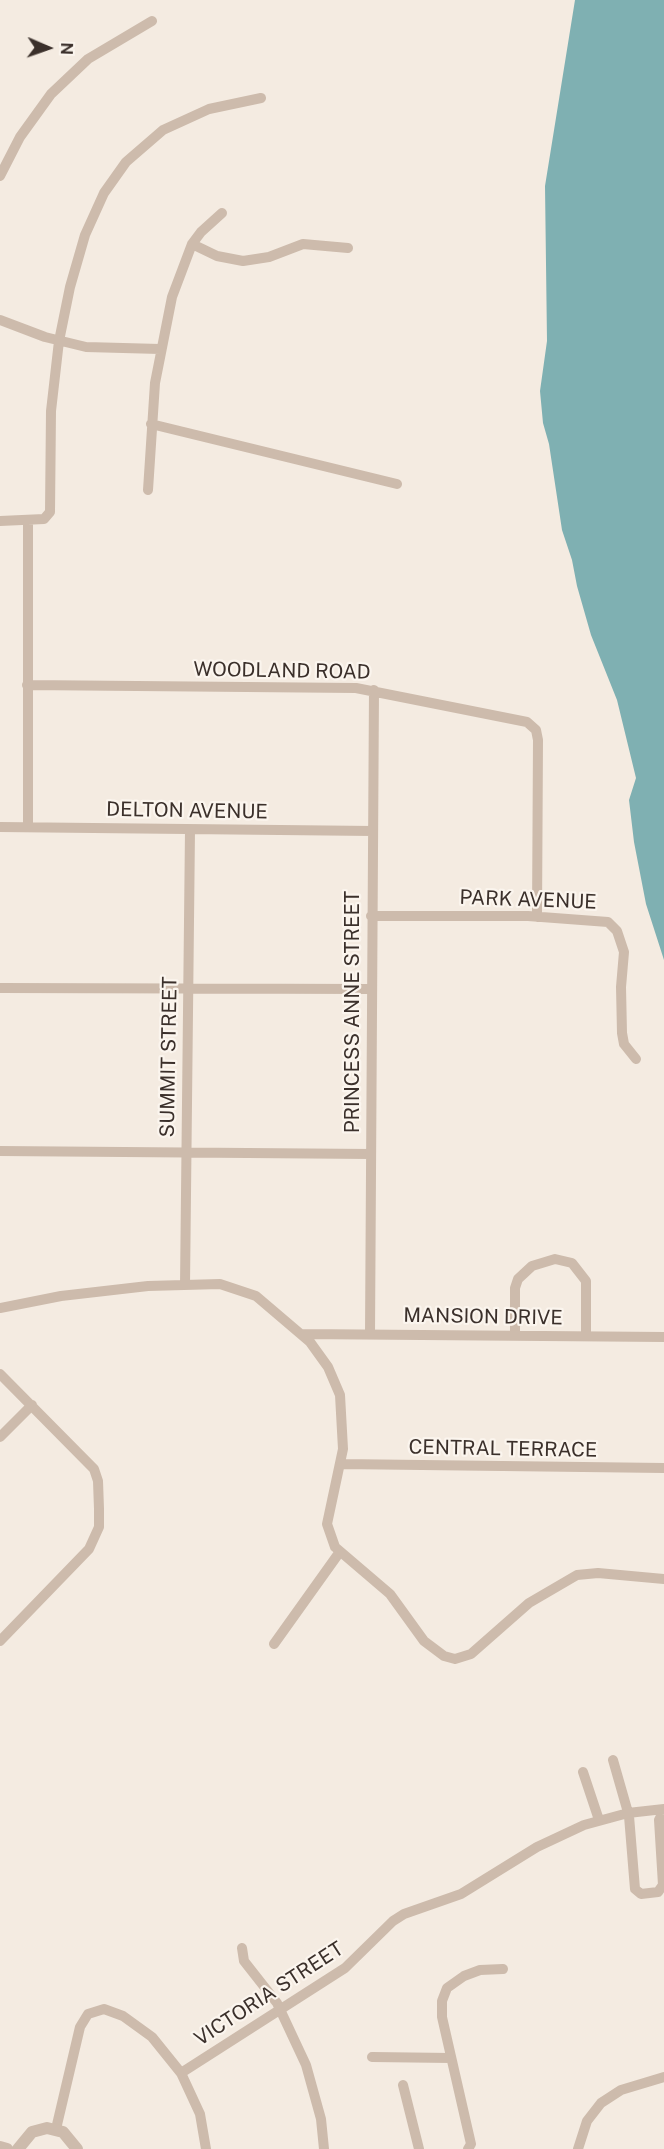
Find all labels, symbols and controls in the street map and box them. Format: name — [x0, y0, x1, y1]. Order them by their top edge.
north arrow — [18, 18, 78, 78]
text: N — [57, 42, 76, 55]
street label: WOODLAND ROAD — [193, 657, 371, 685]
street label: DELTON AVENUE — [106, 798, 268, 824]
street label: PARK AVENUE — [459, 886, 597, 914]
street label: PRINCESS ANNE STREET — [341, 891, 365, 1133]
street label: SUMMIT STREET — [156, 976, 182, 1138]
street label: MANSION DRIVE — [403, 1304, 563, 1330]
street label: CENTRAL TERRACE — [408, 1435, 598, 1463]
street label: VICTORIA STREET — [190, 1937, 348, 2051]

